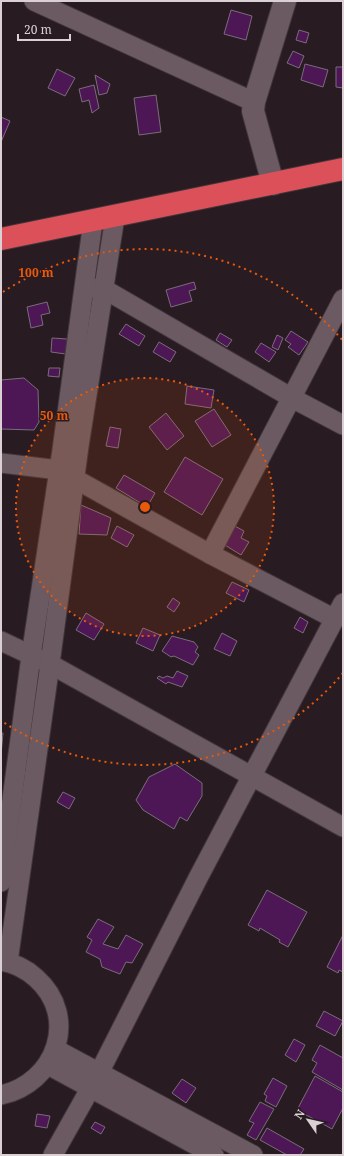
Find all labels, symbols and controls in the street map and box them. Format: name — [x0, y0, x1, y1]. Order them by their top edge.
scale bar — [18, 16, 70, 42]
text: 20 m — [24, 21, 52, 38]
text: 100 m — [18, 264, 54, 281]
text: 50 m — [40, 407, 68, 424]
centre of rings — [138, 500, 152, 514]
north arrow — [288, 1100, 328, 1140]
text: N — [291, 1106, 308, 1122]

